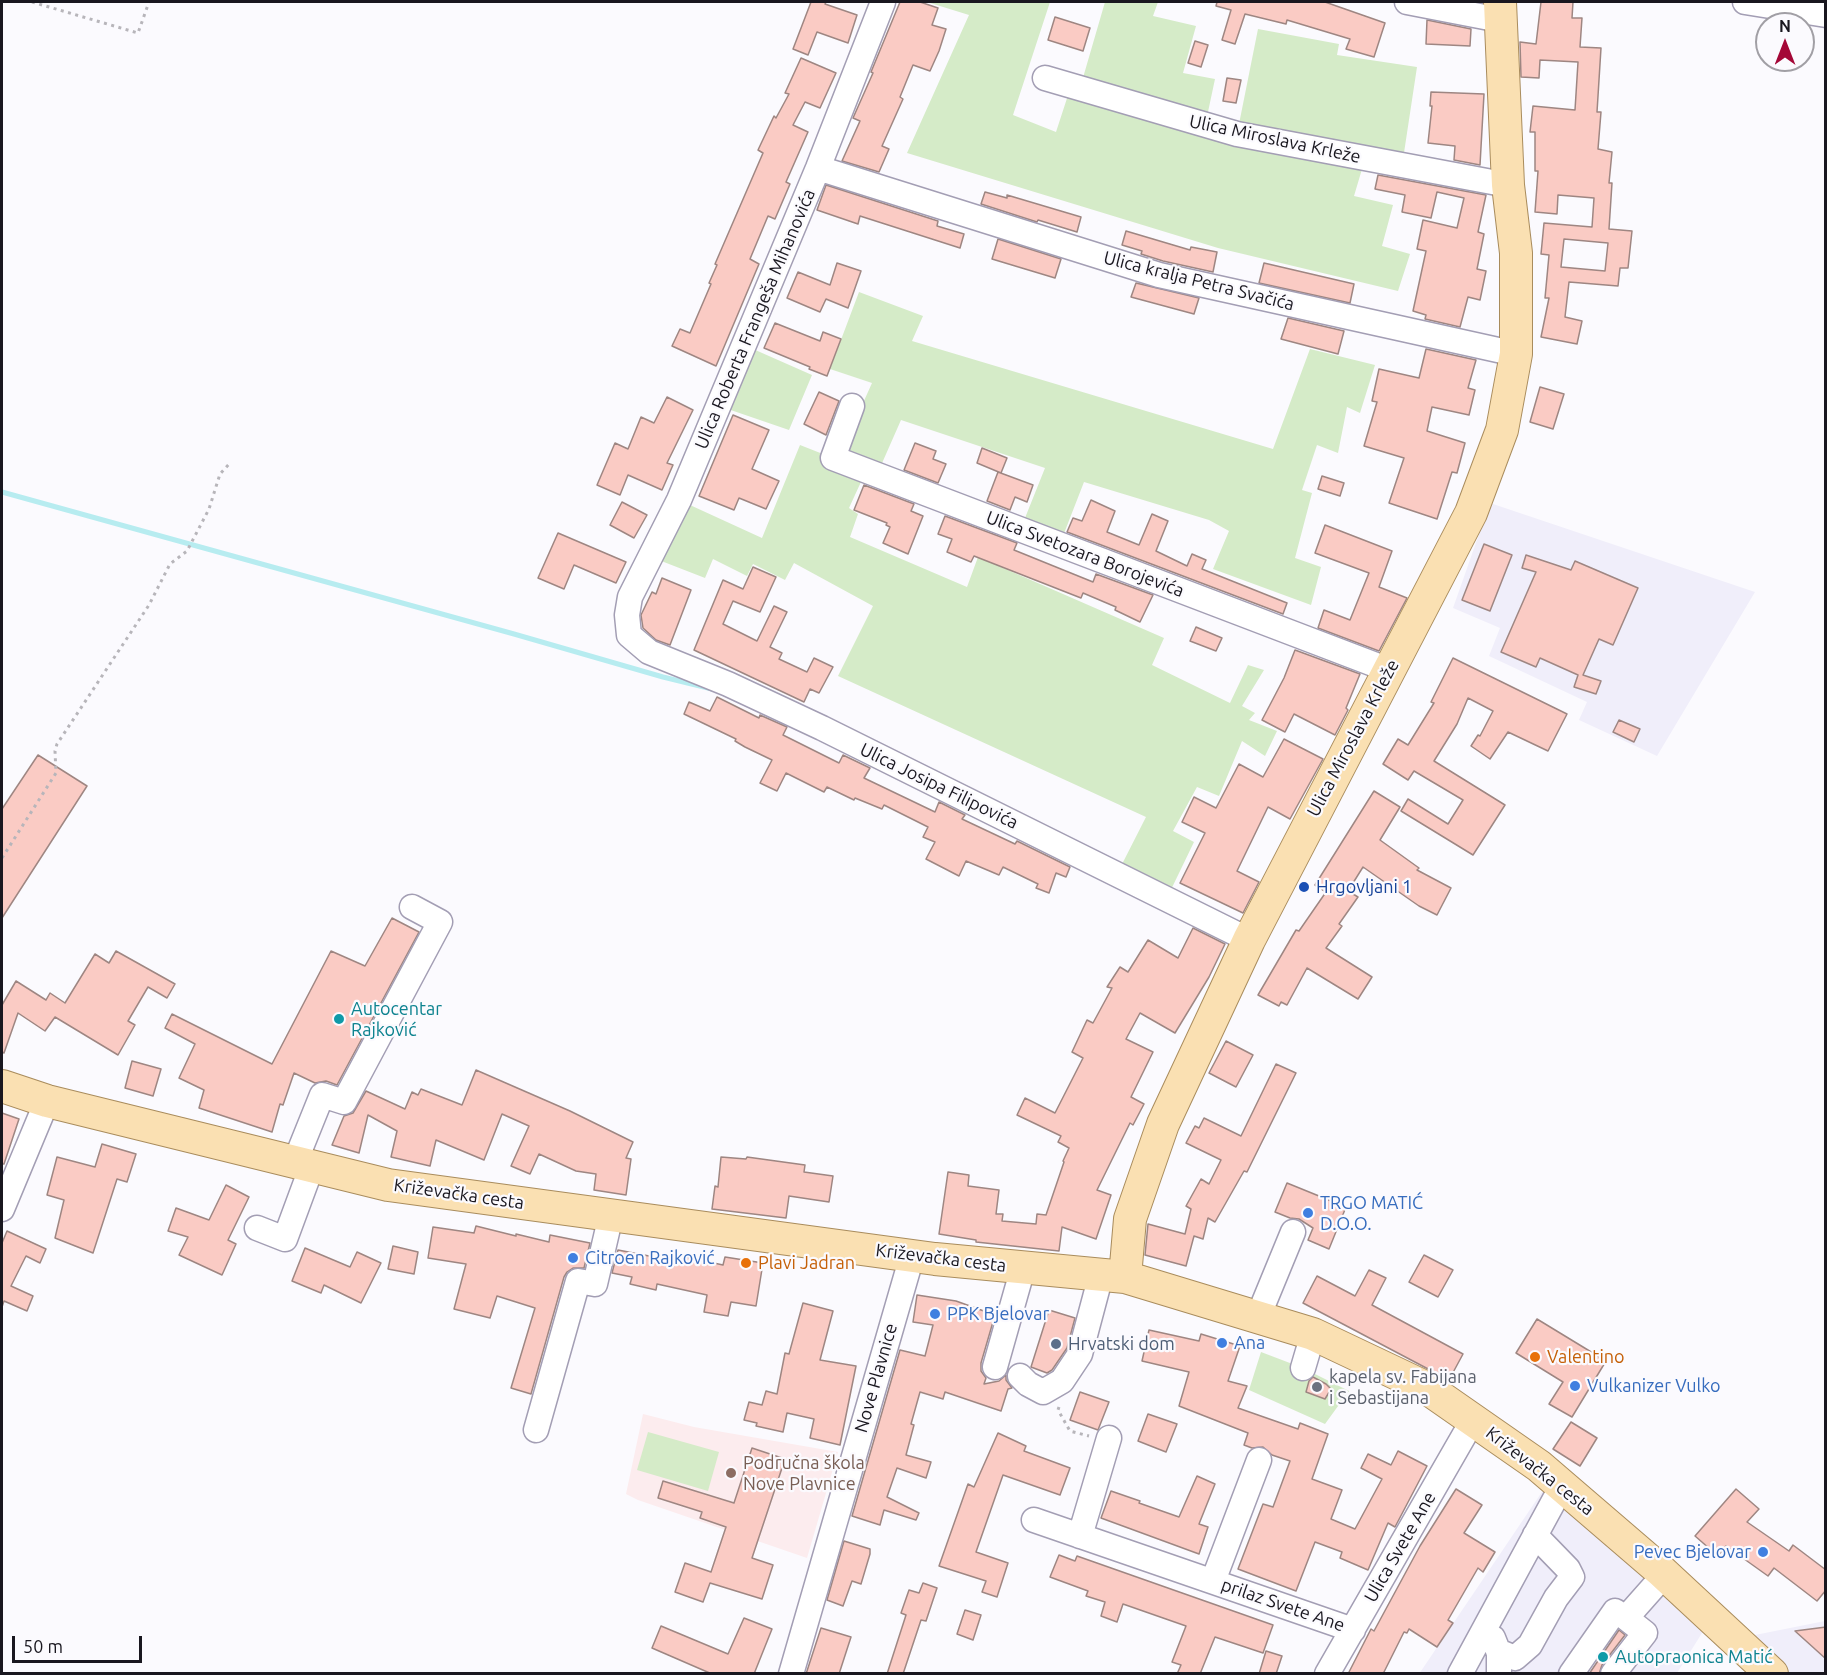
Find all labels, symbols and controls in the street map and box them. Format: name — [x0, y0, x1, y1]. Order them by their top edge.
north arrow — [1755, 12, 1815, 72]
text: N — [1779, 17, 1791, 35]
street label: Ulica Miroslava Krleže — [1187, 110, 1363, 168]
street label: Ulica Roberta Frangeša Mihanovića — [690, 186, 820, 452]
street label: Ulica kralja Petra Svačića — [1101, 247, 1297, 315]
street label: Ulica Svetozara Borojevića — [983, 506, 1187, 602]
street label: Ulica Miroslava Krleže — [1302, 656, 1404, 820]
street label: Ulica Josipa Filipovića — [856, 738, 1022, 834]
place label: Hrgovljani 1 — [1316, 876, 1412, 898]
marker: Hrgovljani 1 — [1297, 880, 1311, 894]
place label: Autocentar Rajković — [351, 998, 442, 1040]
marker: Autocentar Rajković — [332, 1012, 346, 1026]
street label: Križevačka cesta — [392, 1174, 526, 1214]
place label: TRGO MATIĆ D.O.O. — [1320, 1192, 1423, 1234]
marker: TRGO MATIĆ D.O.O. — [1301, 1206, 1315, 1220]
street label: Križevačka cesta — [874, 1239, 1008, 1277]
place label: Citroen Rajković — [585, 1247, 715, 1269]
marker: Citroen Rajković — [566, 1251, 580, 1265]
place label: Plavi Jadran — [758, 1252, 855, 1274]
marker: Plavi Jadran — [739, 1256, 753, 1270]
place label: PPK Bjelovar — [947, 1303, 1049, 1325]
marker: PPK Bjelovar — [928, 1307, 942, 1321]
street label: Nove Plavnice — [850, 1321, 902, 1435]
place label: Ana — [1234, 1332, 1265, 1354]
place label: Hrvatski dom — [1068, 1333, 1175, 1355]
marker: Ana — [1215, 1336, 1229, 1350]
marker: Hrvatski dom — [1049, 1337, 1063, 1351]
place label: Valentino — [1547, 1346, 1625, 1368]
marker: Valentino — [1528, 1350, 1542, 1364]
place label: kapela sv. Fabijana i Sebastijana — [1329, 1366, 1477, 1408]
place label: Vulkanizer Vulko — [1587, 1375, 1721, 1397]
marker: Vulkanizer Vulko — [1568, 1379, 1582, 1393]
marker: kapela sv. Fabijana i Sebastijana — [1310, 1380, 1324, 1394]
street label: Križevačka cesta — [1482, 1422, 1598, 1520]
place label: Područna škola Nove Plavnice — [743, 1452, 865, 1494]
marker: Područna škola Nove Plavnice — [724, 1466, 738, 1480]
street label: Ulica Svete Ane — [1360, 1488, 1440, 1606]
place label: Pevec Bjelovar — [1634, 1541, 1751, 1563]
marker: Pevec Bjelovar — [1756, 1545, 1770, 1559]
street label: prilaz Svete Ane — [1218, 1574, 1348, 1636]
scale bar — [15, 1624, 146, 1662]
text: 50 m — [23, 1636, 63, 1656]
place label: Autopraonica Matić — [1615, 1646, 1773, 1668]
marker: Autopraonica Matić — [1596, 1650, 1610, 1664]

